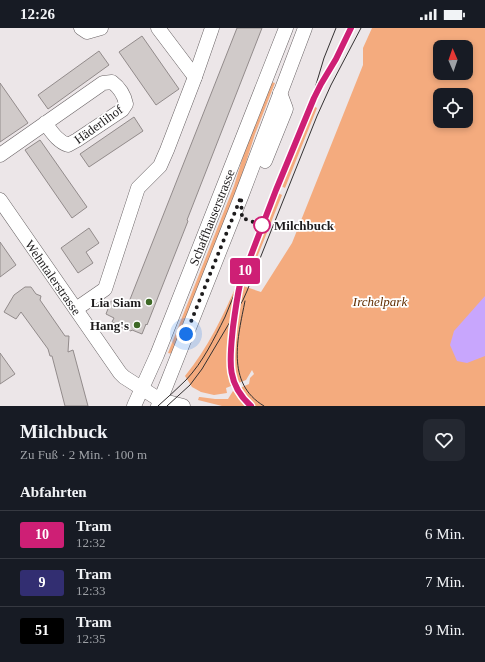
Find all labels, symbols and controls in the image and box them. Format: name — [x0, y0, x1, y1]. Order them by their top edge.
text: 12:26 — [20, 6, 55, 22]
north arrow — [433, 40, 473, 80]
map controls — [433, 40, 473, 128]
button: locate — [433, 88, 473, 128]
street label: Häderlihof — [71, 101, 126, 147]
street label: Schaffhauserstrasse — [186, 167, 238, 268]
marker: Milchbuck — [253, 216, 271, 234]
place label: Milchbuck — [274, 218, 335, 233]
street label: Wehntalerstrasse — [22, 237, 84, 318]
line badge: 10 — [227, 258, 263, 284]
text: 10 — [238, 263, 252, 278]
park label: Irchelpark — [352, 294, 407, 309]
place label: Lia Siam — [91, 295, 141, 310]
marker: Lia Siam — [144, 297, 154, 307]
place label: Hang's — [90, 318, 129, 333]
marker: Hang's — [132, 320, 142, 330]
your location — [176, 324, 196, 344]
button: heart — [423, 419, 465, 461]
text: Milchbuck — [20, 421, 108, 442]
text: Zu Fuß · 2 Min. · 100 m — [20, 447, 147, 462]
text: Abfahrten — [20, 484, 87, 500]
text: Tram — [76, 518, 112, 534]
text: 6 Min. — [425, 526, 465, 542]
text: 10 — [35, 527, 49, 542]
text: 12:32 — [76, 535, 106, 550]
text: Tram — [76, 566, 112, 582]
text: 7 Min. — [425, 574, 465, 590]
text: 9 — [39, 575, 46, 590]
text: 12:33 — [76, 583, 106, 598]
text: Tram — [76, 614, 112, 630]
text: 9 Min. — [425, 622, 465, 638]
text: 51 — [35, 623, 49, 638]
text: 12:35 — [76, 631, 106, 646]

